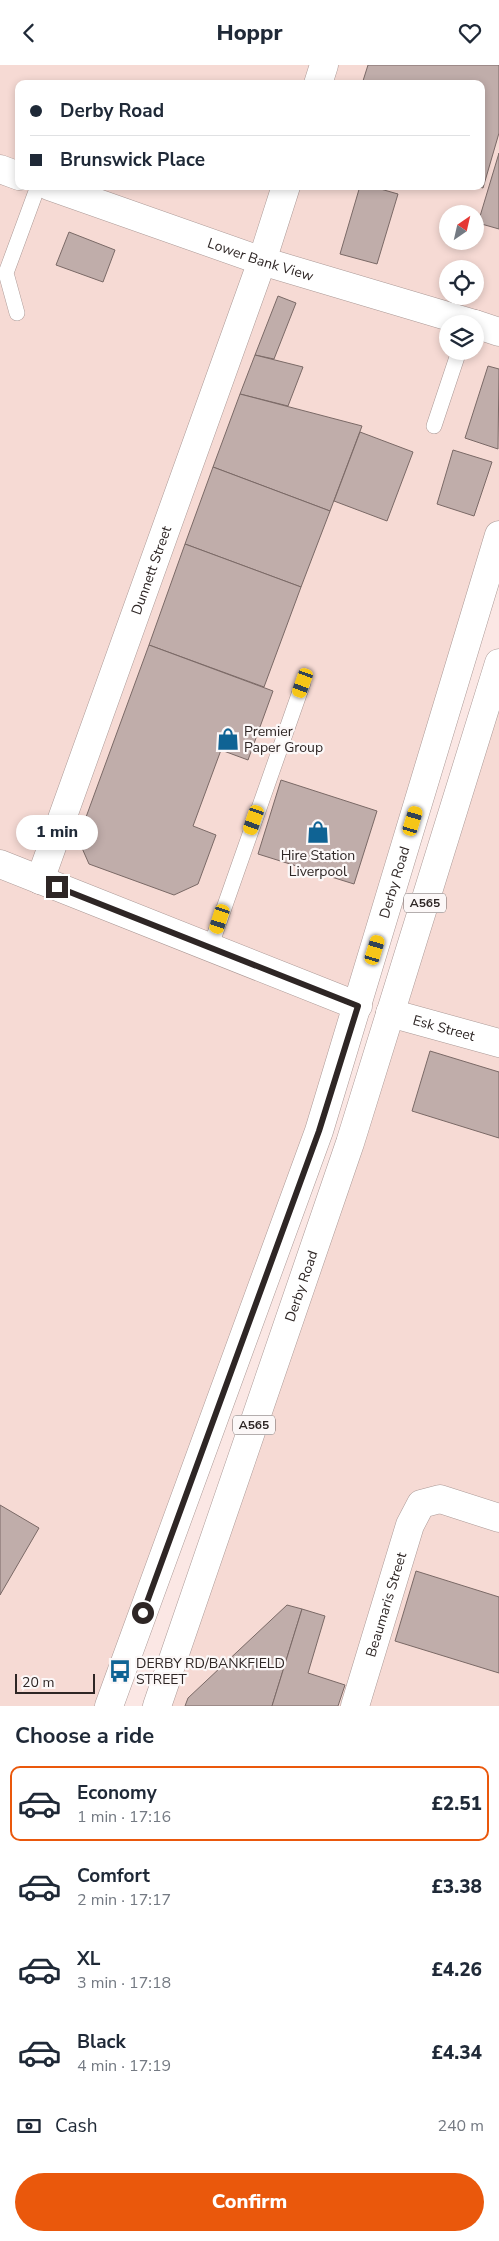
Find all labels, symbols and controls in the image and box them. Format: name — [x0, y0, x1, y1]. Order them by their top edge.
text: Hoppr — [216, 18, 283, 48]
icon: back — [15, 19, 43, 47]
icon: heart — [456, 19, 484, 47]
text: Derby Road — [60, 98, 164, 124]
text: Brunswick Place — [60, 147, 205, 173]
north arrow — [439, 205, 484, 250]
map controls — [439, 205, 484, 360]
street label: Lower Bank View — [205, 233, 316, 285]
button: locate — [439, 260, 484, 305]
button: layers — [439, 315, 484, 360]
street label: Dunnett Street — [126, 523, 176, 617]
car — [290, 666, 315, 700]
place label: Premier Paper Group — [244, 722, 323, 757]
shop icon: Premier Paper Group — [215, 726, 241, 752]
car — [242, 803, 265, 837]
car — [401, 804, 424, 838]
callout: 1 min — [16, 815, 98, 849]
shop icon: Hire Station Liverpool — [305, 819, 331, 845]
text: 1 min — [36, 821, 78, 843]
street label: Derby Road — [374, 844, 414, 921]
place label: Hire Station Liverpool — [281, 846, 355, 881]
route end — [46, 876, 68, 898]
road number: A565 — [404, 893, 446, 913]
car — [208, 902, 231, 936]
car — [363, 933, 386, 967]
street label: Esk Street — [411, 1010, 477, 1045]
street label: Derby Road — [280, 1248, 322, 1324]
road number: A565 — [233, 1415, 275, 1435]
street label: Beaumaris Street — [361, 1550, 411, 1659]
route start — [132, 1602, 154, 1624]
place label: DERBY RD/BANKFIELD STREET — [136, 1654, 285, 1689]
bus stop icon: DERBY RD/BANKFIELD STREET — [107, 1658, 133, 1684]
scale bar — [15, 1671, 95, 1694]
text: 20 m — [22, 1673, 54, 1692]
text: Choose a ride — [15, 1721, 154, 1751]
text: Economy — [77, 1780, 157, 1806]
icon: car — [17, 1781, 62, 1826]
text: £2.51 — [431, 1791, 482, 1817]
text: 1 min · 17:16 — [77, 1806, 171, 1828]
text: Comfort — [77, 1863, 150, 1889]
icon: car — [17, 1864, 62, 1909]
text: £3.38 — [431, 1874, 482, 1900]
text: 2 min · 17:17 — [77, 1889, 171, 1911]
text: XL — [77, 1946, 100, 1972]
icon: car — [17, 1947, 62, 1992]
text: £4.26 — [431, 1957, 482, 1983]
text: 3 min · 17:18 — [77, 1972, 171, 1994]
text: Black — [77, 2029, 126, 2055]
icon: car — [17, 2030, 62, 2075]
text: £4.34 — [431, 2040, 482, 2066]
text: 4 min · 17:19 — [77, 2055, 171, 2077]
icon: cash — [15, 2112, 43, 2140]
text: Cash — [55, 2113, 97, 2139]
text: 240 m — [437, 2115, 484, 2137]
button: Confirm — [15, 2173, 484, 2231]

